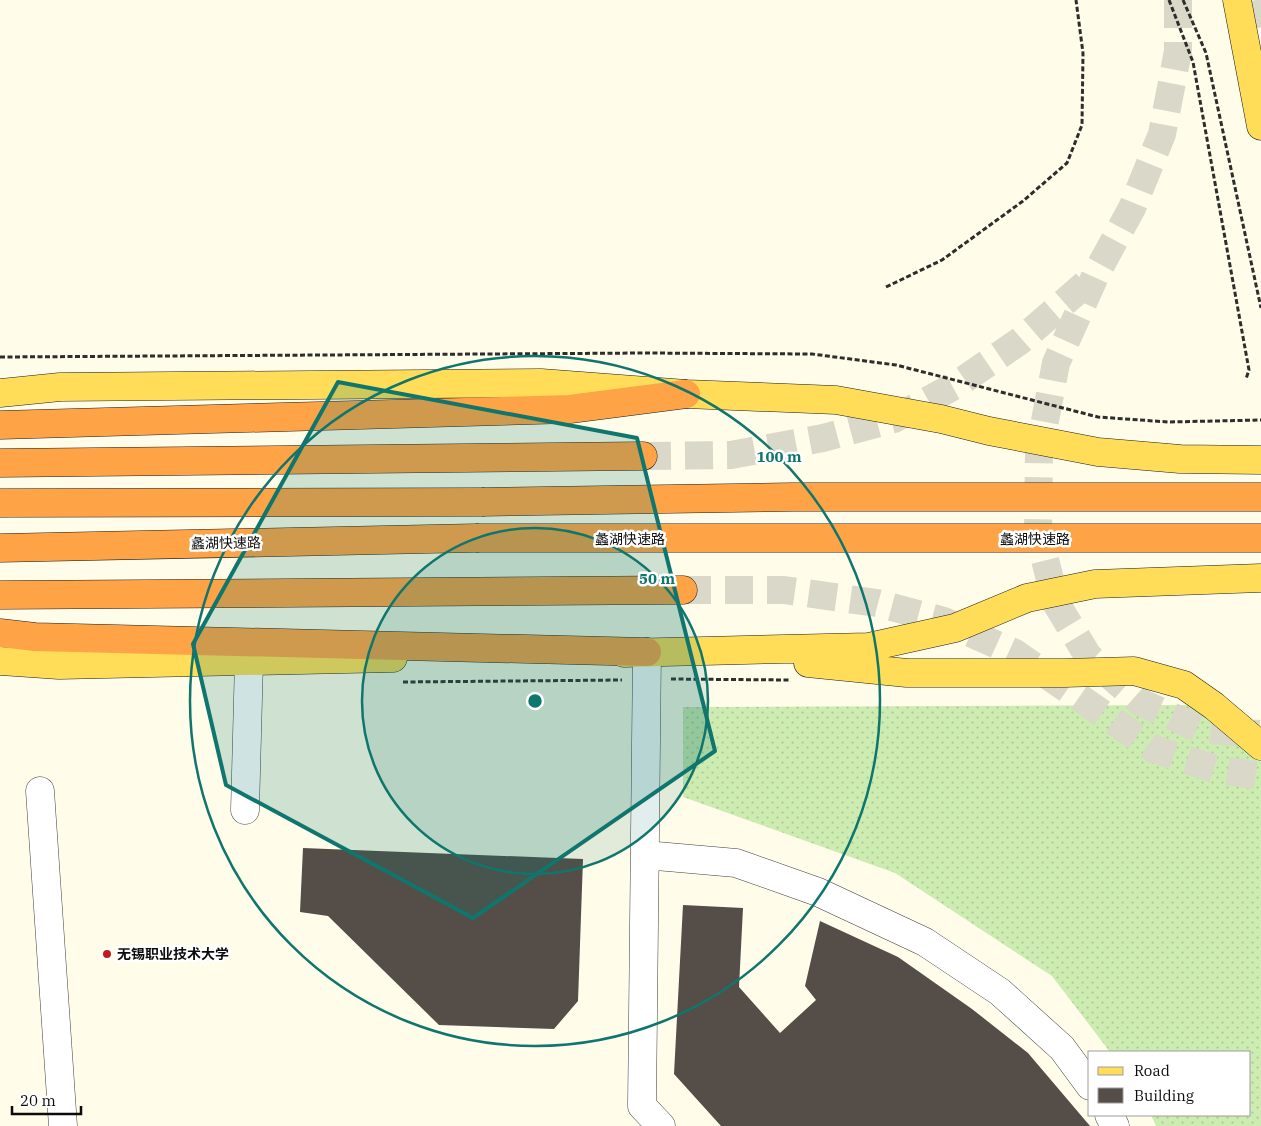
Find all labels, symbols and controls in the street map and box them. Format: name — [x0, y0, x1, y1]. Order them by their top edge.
text: 100 m — [756, 447, 802, 466]
street label: 蠡湖快速路 — [595, 530, 665, 548]
street label: 蠡湖快速路 — [1000, 530, 1070, 548]
street label: 蠡湖快速路 — [191, 533, 261, 553]
text: 50 m — [639, 569, 675, 588]
centre of rings — [526, 692, 544, 710]
place label: 无锡职业技术大学 — [117, 945, 229, 963]
marker: 无锡职业技术大学 — [101, 948, 113, 960]
legend — [1088, 1051, 1251, 1116]
text: Road — [1134, 1061, 1170, 1080]
scale bar — [12, 1084, 81, 1116]
text: Building — [1134, 1086, 1194, 1105]
text: 20 m — [20, 1091, 56, 1110]

